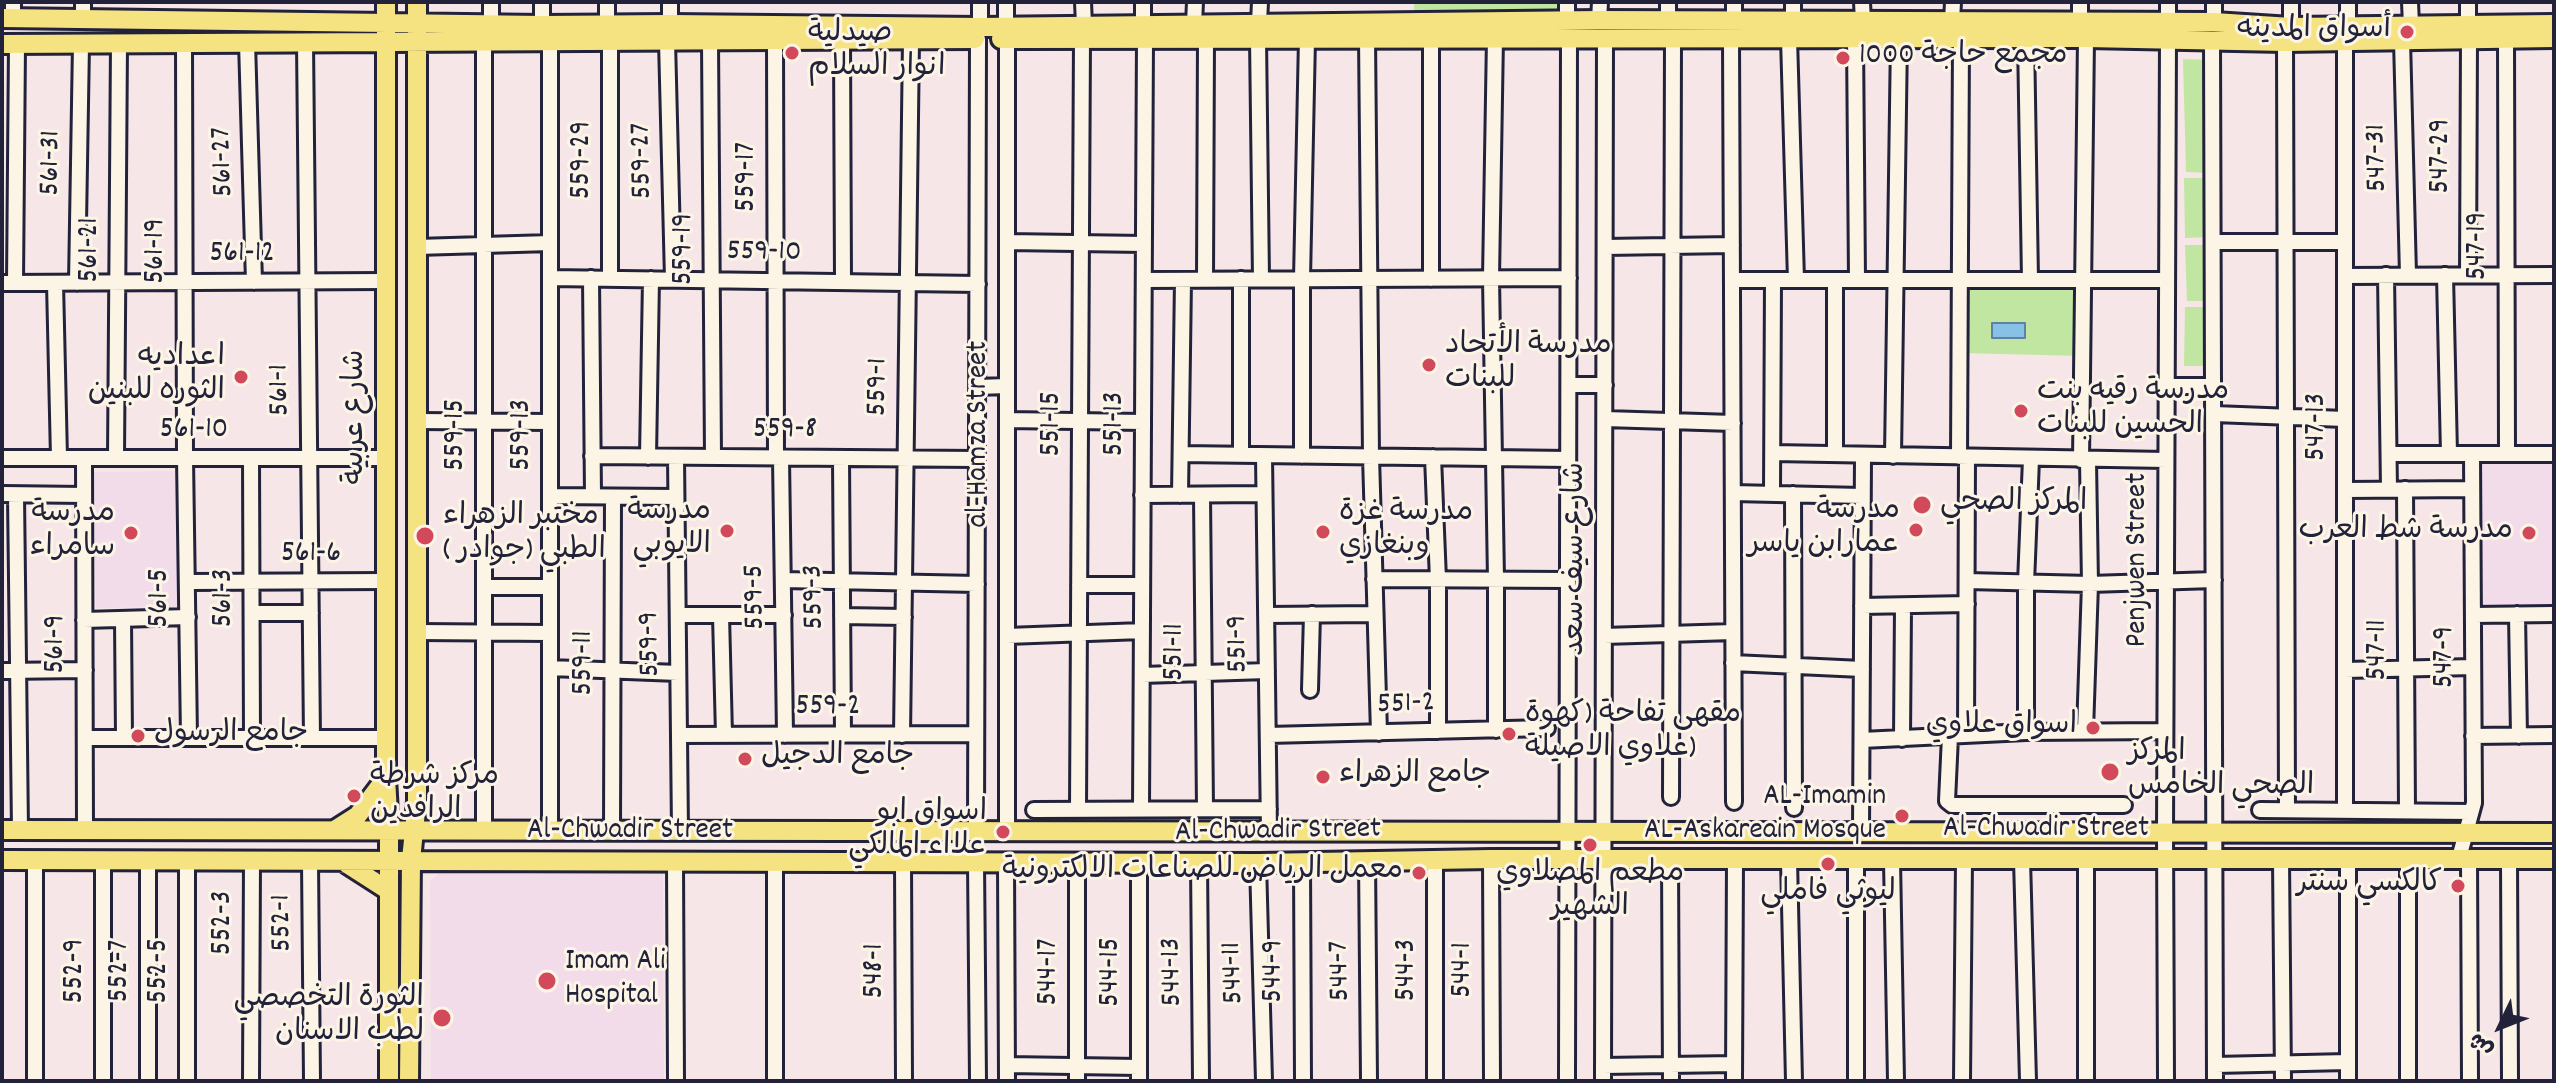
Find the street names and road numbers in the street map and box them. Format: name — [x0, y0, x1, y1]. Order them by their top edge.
street label: 547-29 — [2425, 119, 2461, 193]
street label: 559-29 — [566, 121, 602, 199]
street label: 559-27 — [625, 123, 663, 199]
street label: 547-31 — [2360, 124, 2398, 192]
street label: 561-27 — [206, 126, 244, 198]
street label: 561-31 — [34, 130, 72, 196]
street label: 559-17 — [731, 142, 767, 212]
street label: 547-19 — [2462, 212, 2498, 280]
street label: 559-19 — [668, 213, 704, 285]
street label: 561-21 — [74, 217, 110, 283]
street label: 561-19 — [140, 218, 176, 284]
street label: 559-10 — [726, 235, 802, 273]
street label: 561-12 — [209, 238, 275, 274]
street label: al-Hamza Street — [963, 341, 999, 527]
street label: شارع عربية — [340, 350, 376, 484]
street label: 559-1 — [861, 358, 899, 416]
street label: 561-1 — [264, 364, 300, 416]
street label: 551-15 — [1036, 391, 1072, 457]
street label: 551-13 — [1099, 392, 1135, 456]
street label: 547-13 — [2301, 393, 2337, 461]
street label: 559-15 — [440, 399, 476, 471]
street label: 559-13 — [506, 399, 542, 471]
street label: 561-10 — [160, 414, 228, 450]
street label: 559-8 — [753, 414, 817, 450]
street label: شارع سيف سعد — [1560, 462, 1596, 656]
street label: Penjwen Street — [2122, 473, 2158, 647]
street label: 561-6 — [281, 538, 341, 574]
street label: 559-5 — [738, 564, 776, 630]
street label: 559-3 — [797, 564, 835, 630]
street label: 561-5 — [144, 568, 180, 628]
street label: 561-3 — [208, 569, 244, 627]
street label: 559-9 — [633, 611, 671, 677]
street label: 561-9 — [40, 614, 76, 674]
street label: 551-9 — [1221, 615, 1259, 673]
street label: 547-11 — [2362, 619, 2398, 681]
street label: 551-11 — [1159, 623, 1195, 681]
street label: 547-9 — [2429, 626, 2465, 688]
street label: 559-11 — [568, 631, 604, 695]
street label: 551-2 — [1377, 687, 1435, 725]
street label: 559-2 — [796, 691, 860, 727]
street label: Al-Chwadir Street — [1175, 813, 1381, 853]
street label: Al-Chwadir Street — [1943, 813, 2149, 849]
street label: Al-Chwadir Street — [527, 815, 733, 851]
street label: 552-3 — [207, 891, 243, 955]
street label: 552-1 — [265, 894, 303, 952]
street label: 544-15 — [1095, 937, 1131, 1007]
street label: 544-13 — [1155, 937, 1193, 1007]
street label: 552-5 — [143, 938, 179, 1004]
street label: 544-17 — [1033, 938, 1069, 1006]
street label: 552-9 — [59, 939, 95, 1003]
street label: 544-3 — [1391, 939, 1427, 1001]
street label: 552-7 — [104, 940, 140, 1002]
street label: 544-9 — [1258, 940, 1294, 1002]
street label: 544-7 — [1323, 940, 1361, 1002]
street label: 544-11 — [1216, 941, 1254, 1005]
street label: 544-1 — [1447, 942, 1483, 998]
street label: 548-1 — [859, 943, 895, 999]

